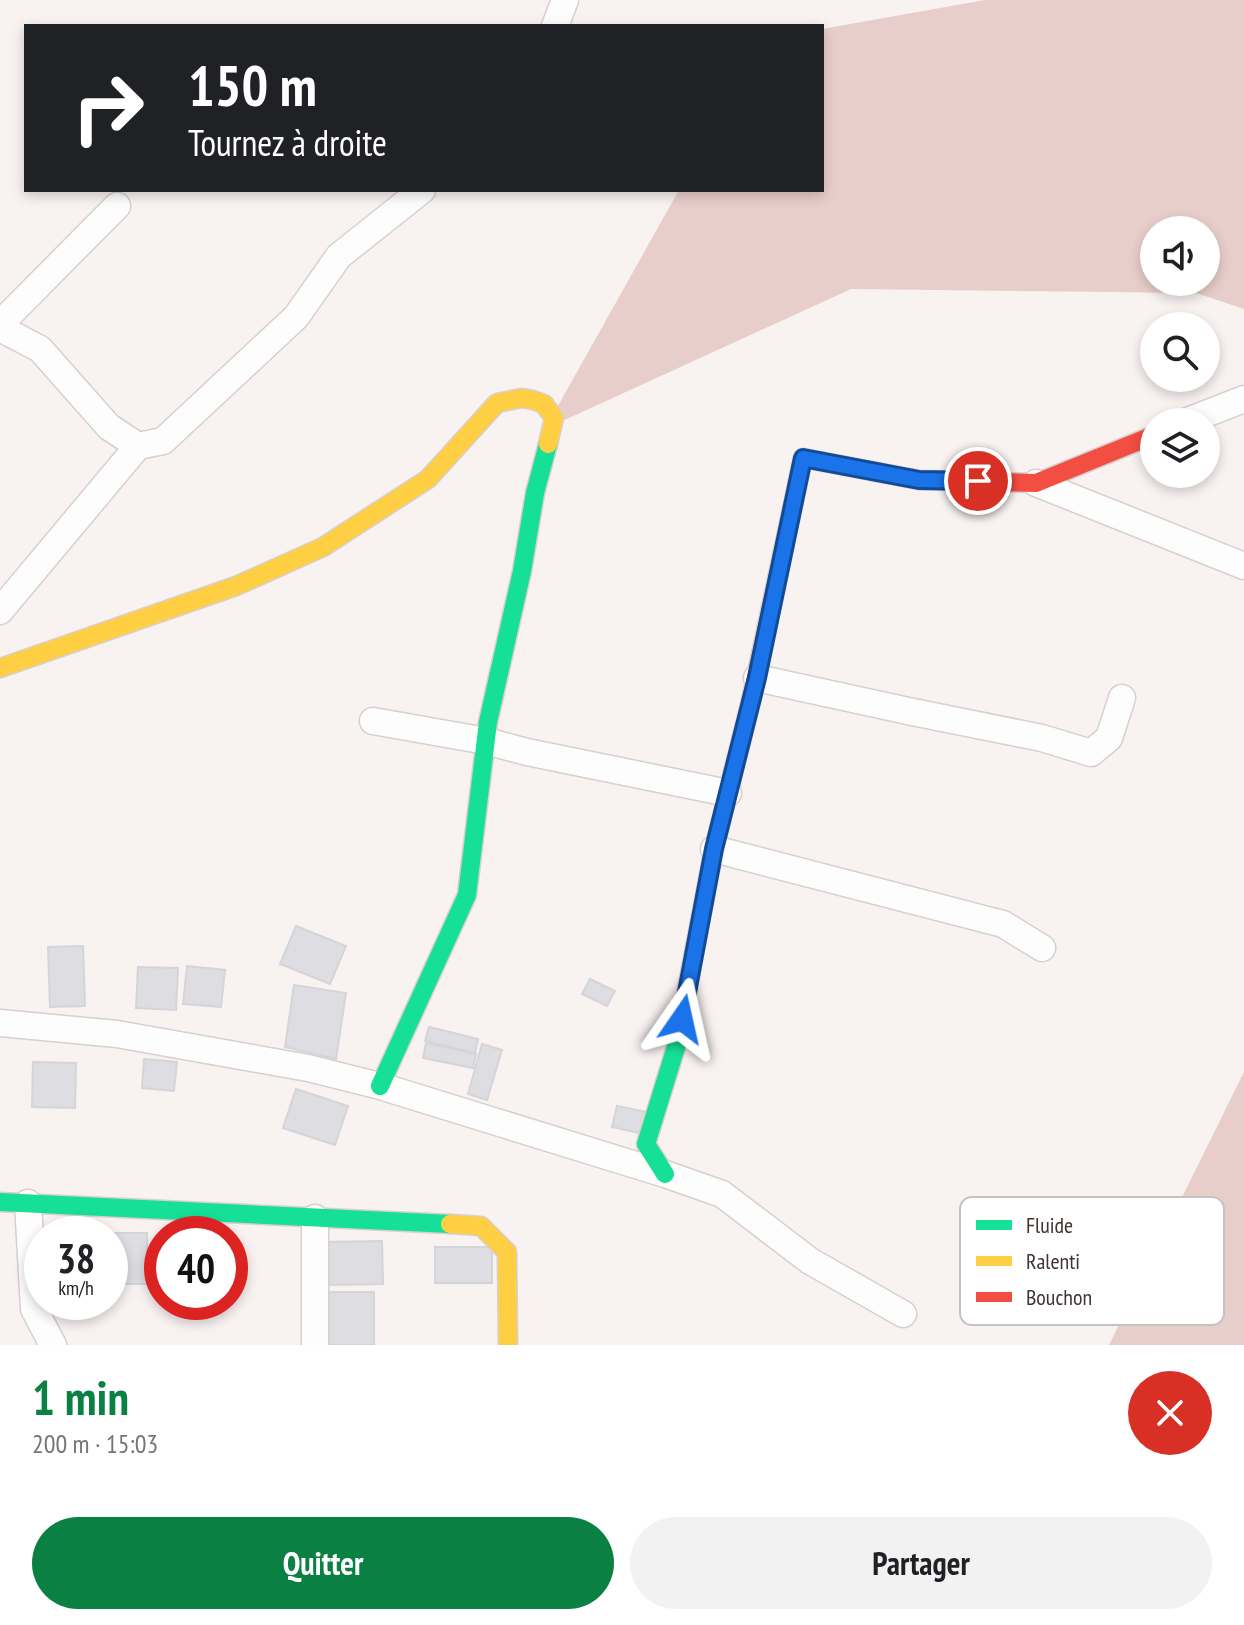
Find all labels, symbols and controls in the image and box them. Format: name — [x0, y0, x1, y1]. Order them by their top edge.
text: 150 m — [188, 49, 317, 121]
icon: right — [56, 56, 160, 160]
text: Tournez à droite — [188, 119, 387, 166]
map controls — [1140, 216, 1220, 488]
button: sound — [1140, 216, 1220, 296]
button: search — [1140, 312, 1220, 392]
button: layers — [1140, 408, 1220, 488]
pin — [944, 447, 1012, 515]
icon: arrive — [956, 459, 1000, 503]
position arrow — [640, 977, 724, 1061]
legend — [960, 1197, 1224, 1325]
text: Fluide — [1026, 1211, 1073, 1239]
speed limit sign: 40 — [144, 1216, 248, 1320]
text: 38 — [57, 1232, 95, 1284]
text: Ralenti — [1026, 1247, 1080, 1275]
text: km/h — [58, 1275, 94, 1301]
text: Bouchon — [1026, 1283, 1092, 1311]
text: 1 min — [32, 1366, 129, 1428]
button: close — [1128, 1371, 1212, 1455]
text: 200 m · 15:03 — [32, 1427, 158, 1460]
button: Quitter — [32, 1517, 614, 1609]
button: Partager — [630, 1517, 1212, 1609]

